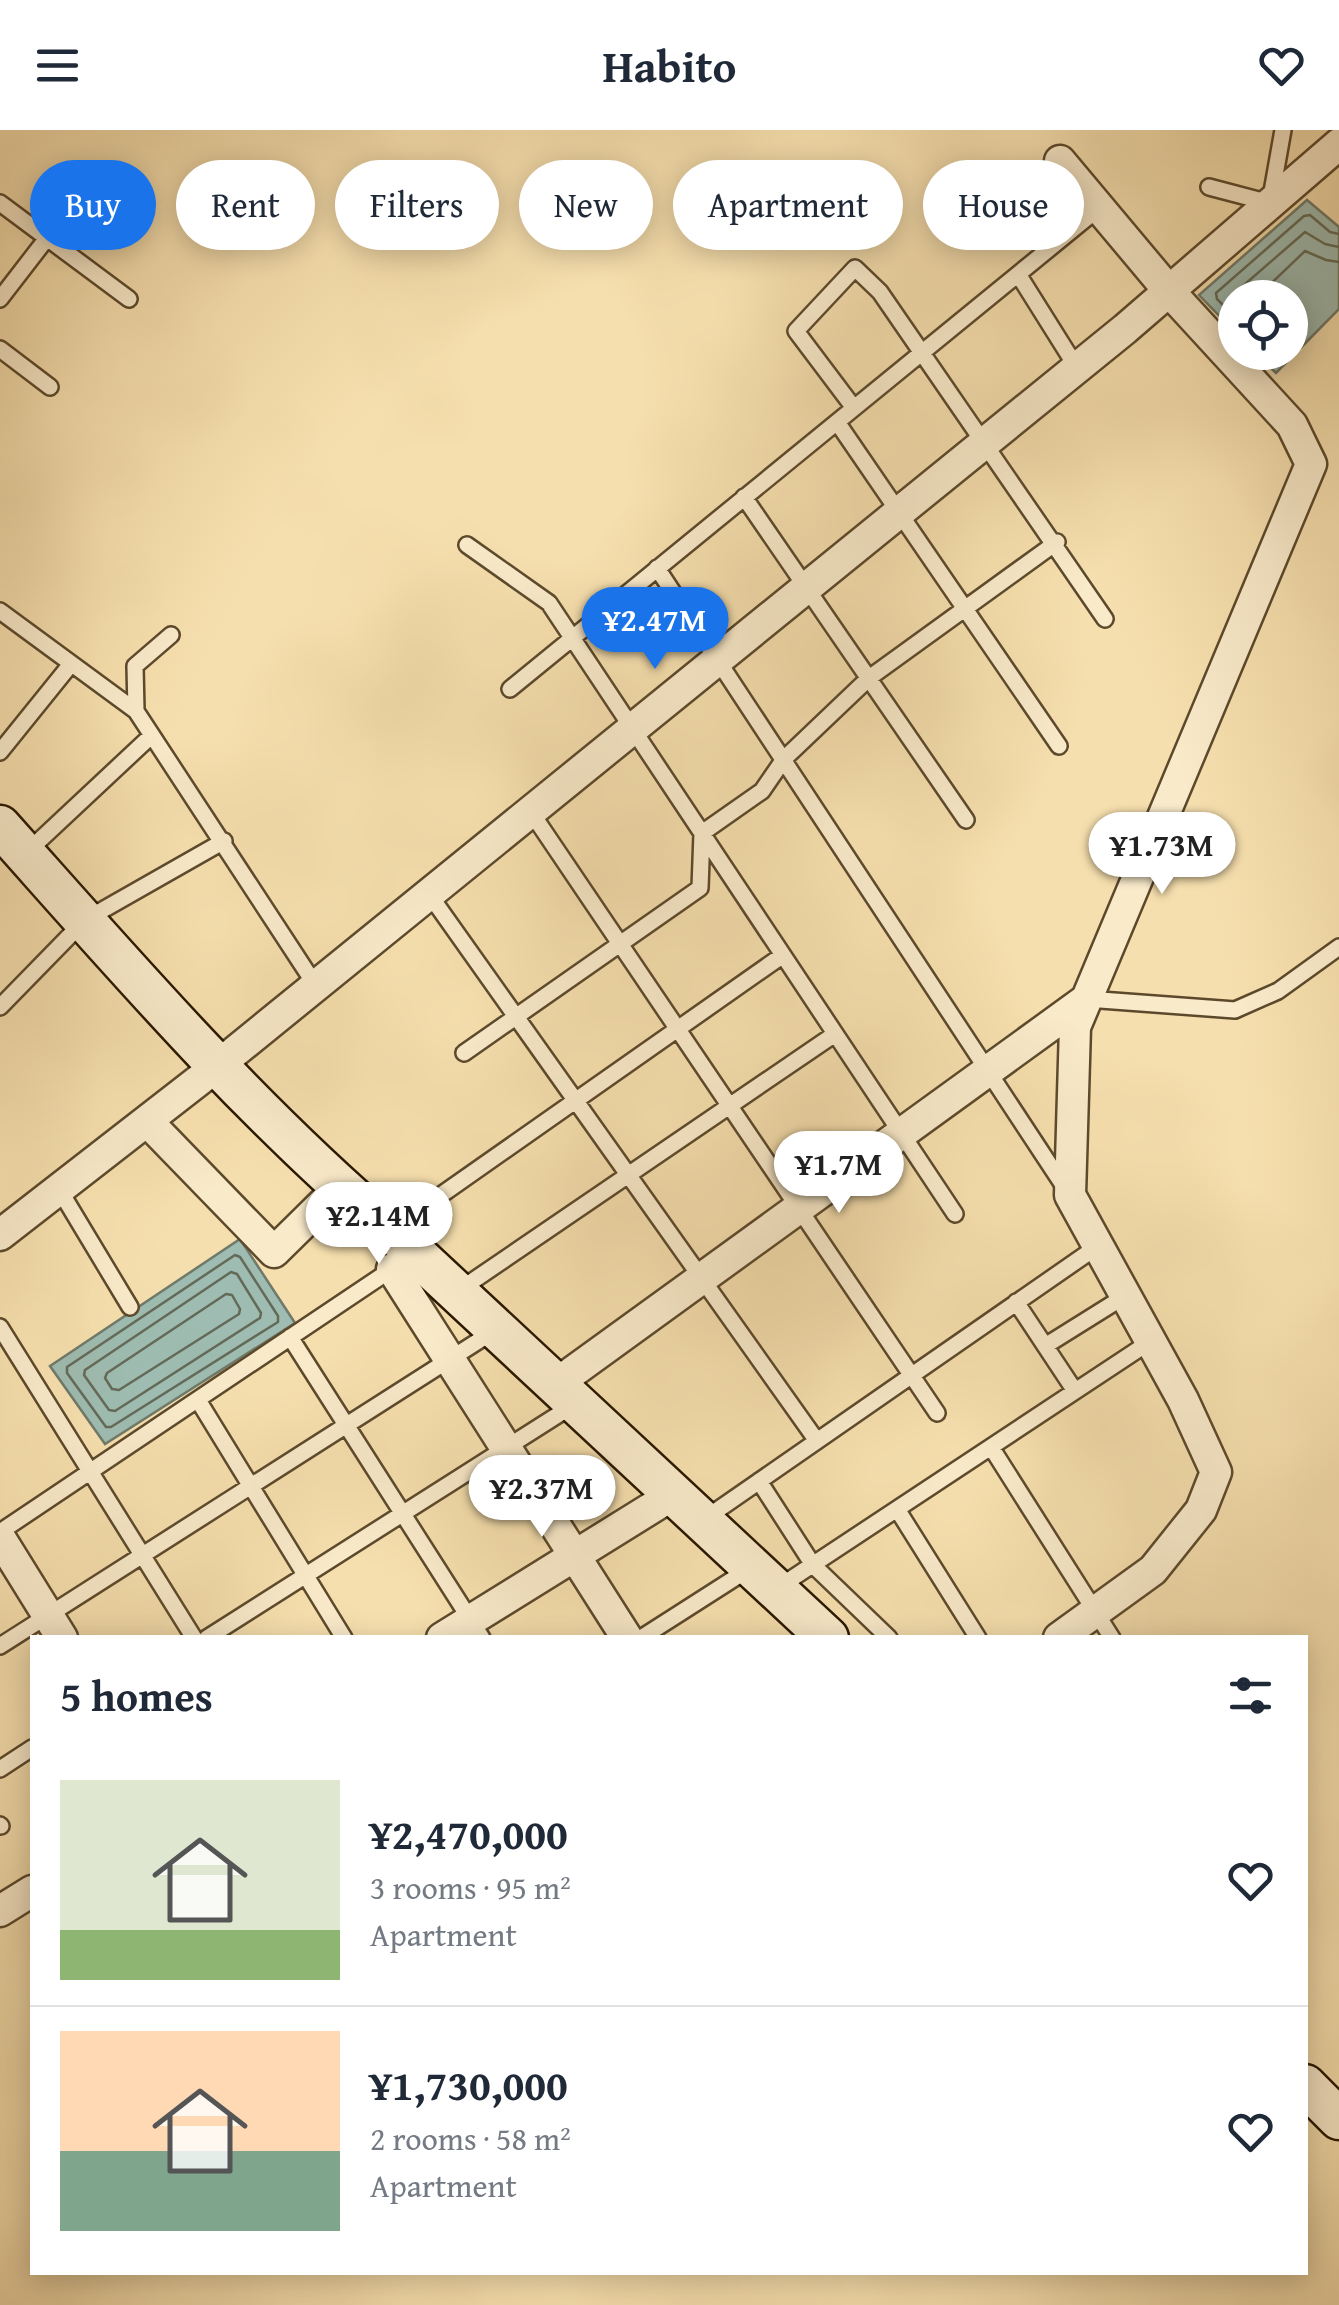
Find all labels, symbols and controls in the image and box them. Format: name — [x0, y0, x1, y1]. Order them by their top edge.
text: Habito — [603, 33, 736, 98]
icon: menu — [30, 38, 85, 93]
icon: heart — [1254, 38, 1309, 93]
chip: Buy — [30, 160, 156, 250]
chip: Rent — [176, 160, 315, 250]
chip: Filters — [335, 160, 499, 250]
chip: New — [519, 160, 653, 250]
chip: Apartment — [673, 160, 903, 250]
chip: House — [923, 160, 1084, 250]
map controls — [1218, 280, 1308, 370]
button: locate — [1218, 280, 1308, 370]
pin: ¥2.47M — [574, 587, 736, 672]
text: ¥2.47M — [604, 596, 706, 643]
pin: ¥1.73M — [1081, 812, 1243, 897]
text: ¥1.73M — [1111, 821, 1213, 868]
pin: ¥1.7M — [769, 1131, 909, 1216]
text: ¥1.7M — [796, 1140, 882, 1187]
pin: ¥2.14M — [298, 1182, 460, 1267]
text: ¥2.14M — [328, 1191, 430, 1238]
pin: ¥2.37M — [461, 1455, 623, 1540]
text: ¥2.37M — [491, 1464, 593, 1511]
text: 5 homes — [60, 1665, 213, 1726]
icon: filters — [1223, 1668, 1278, 1723]
text: ¥2,470,000 — [370, 1803, 568, 1864]
icon: home — [140, 1820, 260, 1940]
icon: heart — [1223, 1853, 1278, 1908]
text: 3 rooms · 95 m² — [370, 1864, 571, 1911]
text: Apartment — [370, 1911, 517, 1958]
text: ¥1,730,000 — [370, 2054, 568, 2115]
icon: home — [140, 2071, 260, 2191]
icon: heart — [1223, 2104, 1278, 2159]
text: 2 rooms · 58 m² — [370, 2115, 571, 2162]
text: Apartment — [370, 2162, 517, 2209]

